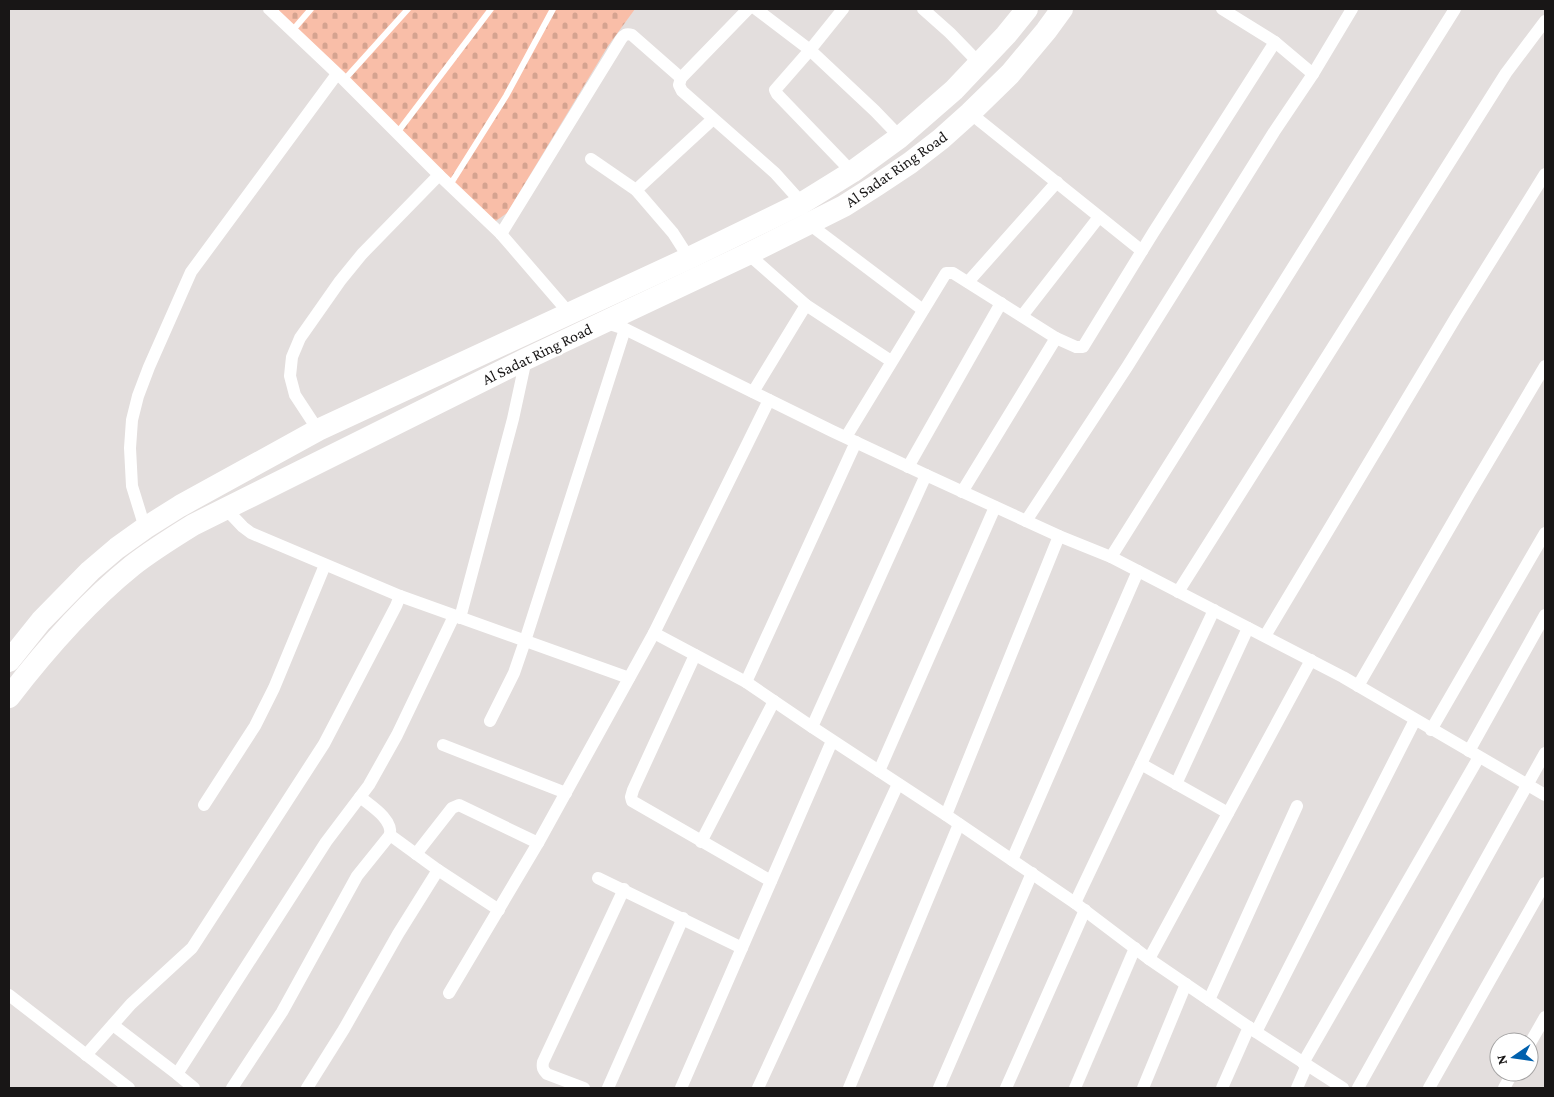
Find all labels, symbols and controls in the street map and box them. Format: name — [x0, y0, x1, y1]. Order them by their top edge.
street label: Al Sadat Ring Road — [842, 127, 951, 211]
street label: Al Sadat Ring Road — [479, 320, 596, 389]
north arrow — [1489, 1032, 1539, 1082]
text: N — [1492, 1053, 1510, 1066]

